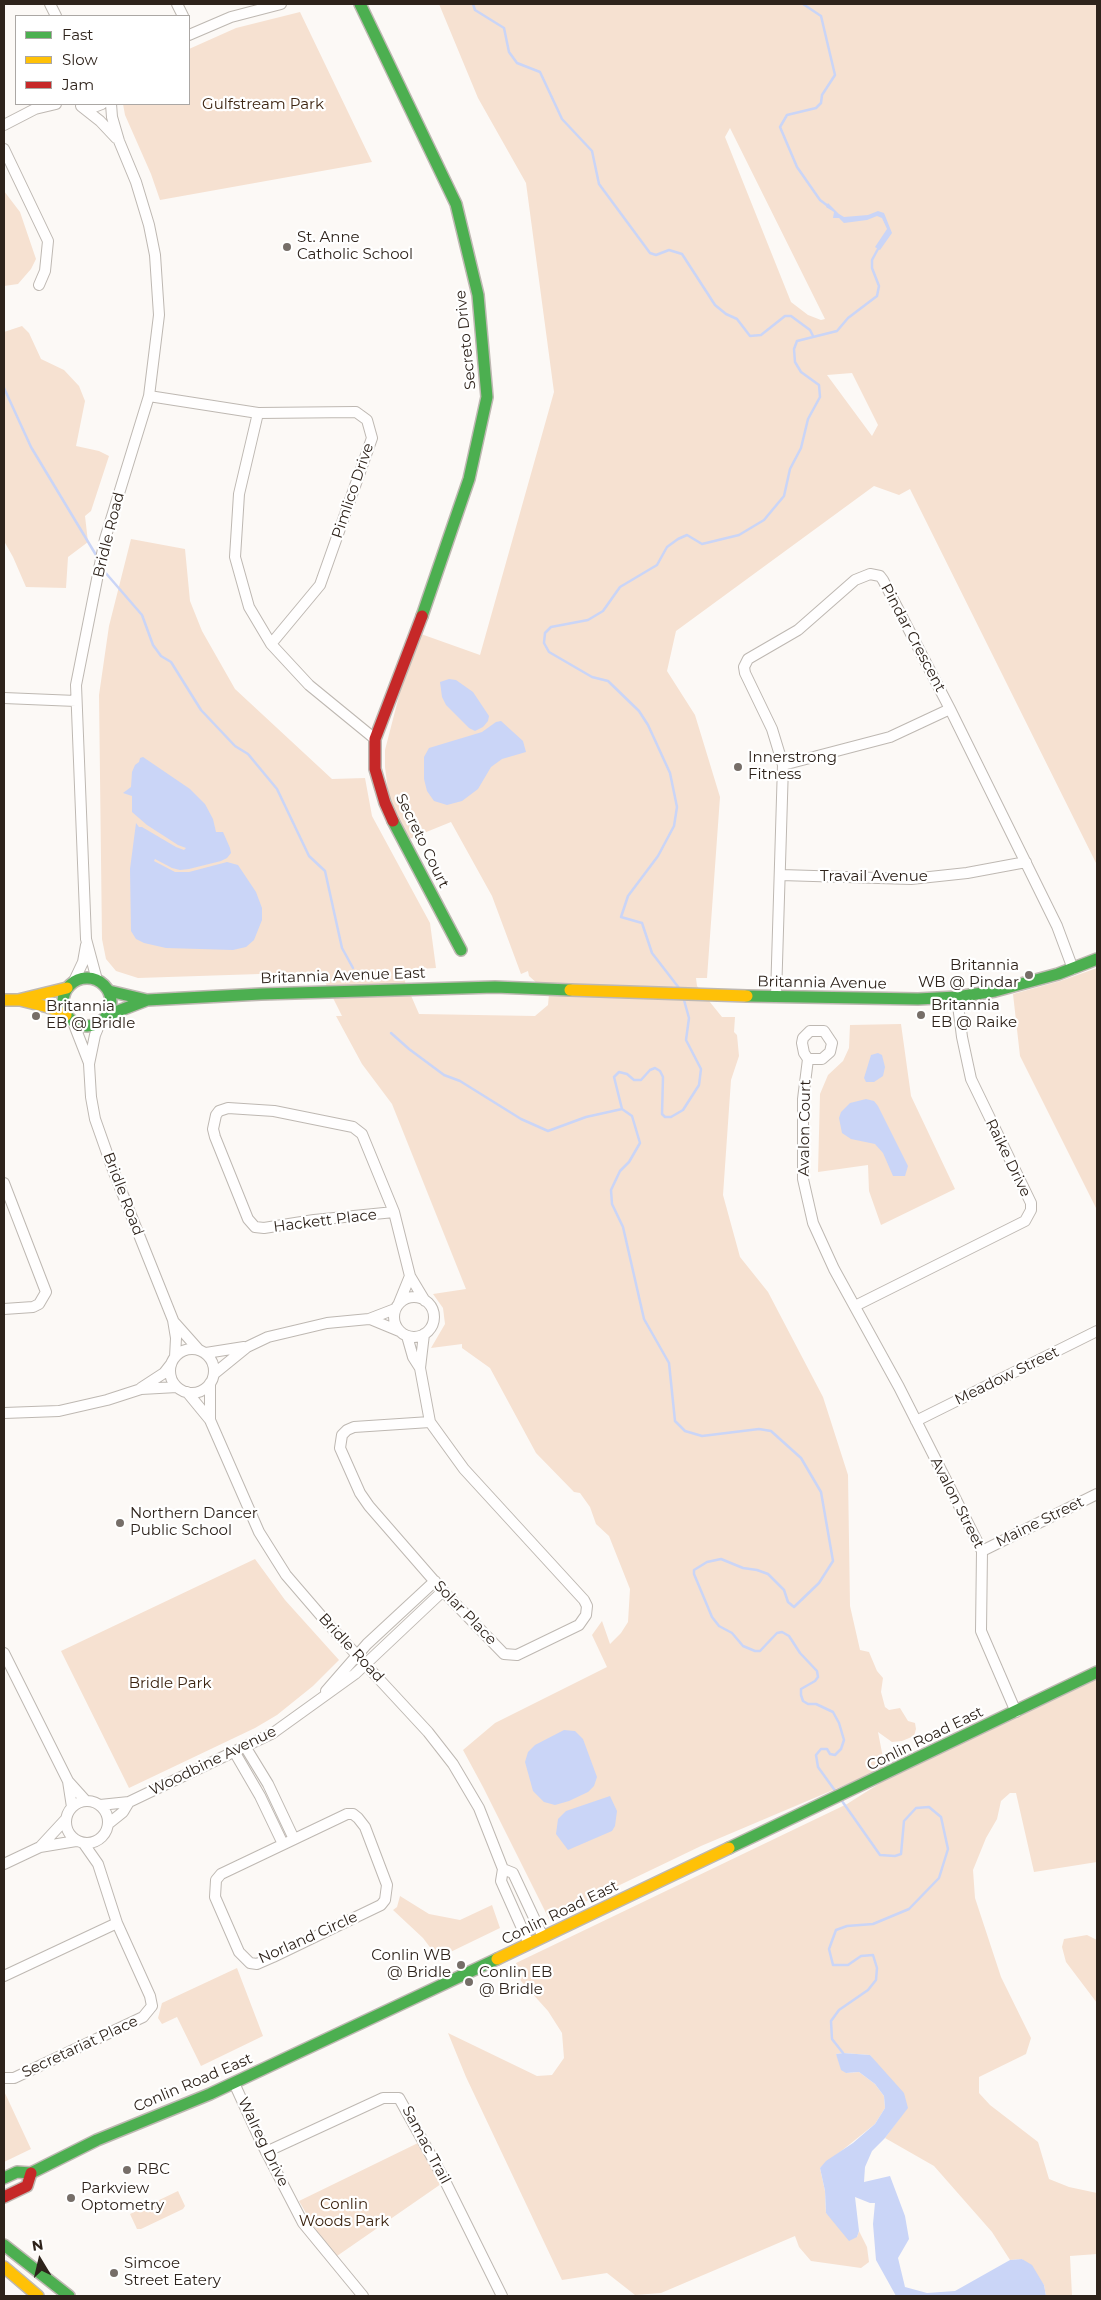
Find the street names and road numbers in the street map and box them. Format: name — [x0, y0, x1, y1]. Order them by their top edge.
street label: Secreto Drive — [452, 289, 480, 391]
street label: Pimlico Drive — [328, 441, 378, 541]
street label: Bridle Road — [90, 490, 128, 580]
street label: Pindar Crescent — [877, 581, 949, 695]
street label: Secreto Court — [391, 791, 453, 891]
street label: Travail Avenue — [820, 868, 928, 886]
street label: Britannia Avenue East — [260, 964, 426, 988]
street label: Britannia Avenue — [757, 973, 887, 993]
street label: Avalon Court — [795, 1080, 815, 1176]
street label: Raike Drive — [981, 1116, 1035, 1200]
street label: Bridle Road — [99, 1150, 147, 1238]
street label: Hackett Place — [272, 1206, 378, 1236]
street label: Meadow Street — [952, 1343, 1062, 1409]
street label: Avalon Street — [926, 1454, 988, 1552]
street label: Maine Street — [993, 1493, 1087, 1551]
street label: Solar Place — [430, 1577, 500, 1649]
street label: Bridle Road — [315, 1610, 387, 1686]
street label: Conlin Road East — [864, 1703, 986, 1775]
street label: Woodbine Avenue — [147, 1722, 279, 1800]
street label: Conlin Road East — [499, 1877, 621, 1949]
street label: Norland Circle — [256, 1908, 360, 1968]
street label: Secretariat Place — [19, 2012, 141, 2082]
street label: Conlin Road East — [131, 2050, 255, 2116]
street label: Walreg Drive — [234, 2094, 292, 2190]
street label: Samac Trail — [398, 2103, 454, 2187]

